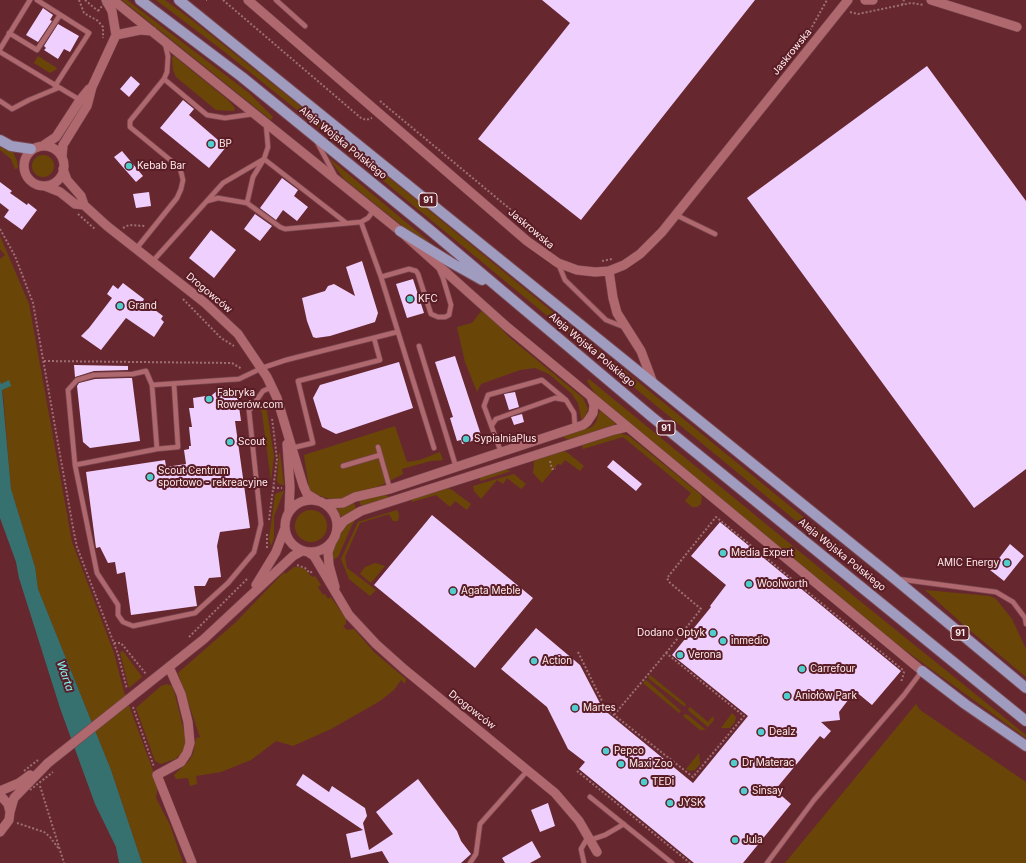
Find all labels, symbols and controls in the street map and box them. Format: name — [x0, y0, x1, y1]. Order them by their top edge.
street label: Jaskrowska — [770, 26, 814, 78]
street label: Aleja Wojska Polskiego — [297, 104, 389, 182]
place label: BP — [219, 138, 232, 150]
marker: BP — [206, 139, 216, 149]
place label: Kebab Bar — [137, 160, 186, 172]
marker: Kebab Bar — [124, 161, 134, 171]
road number: 91 — [419, 193, 437, 207]
street label: Jaskrowska — [506, 206, 556, 252]
street label: Drogowców — [184, 270, 234, 316]
place label: KFC — [418, 293, 438, 305]
marker: KFC — [405, 294, 415, 304]
place label: Grand — [128, 300, 157, 312]
marker: Grand — [115, 301, 125, 311]
street label: Aleja Wojska Polskiego — [546, 310, 638, 390]
place label: Fabryka Rowerów.com — [217, 387, 283, 410]
marker: Fabryka Rowerów.com — [204, 394, 214, 404]
road number: 91 — [657, 421, 675, 435]
place label: SypialniaPlus — [474, 433, 537, 445]
marker: SypialniaPlus — [461, 434, 471, 444]
place label: Scout — [238, 436, 265, 448]
marker: Scout — [225, 437, 235, 447]
place label: Scout Centrum sportowo - rekreacyjne — [158, 465, 268, 488]
marker: Scout Centrum sportowo - rekreacyjne — [145, 472, 155, 482]
street label: Aleja Wojska Polskiego — [796, 516, 888, 594]
place label: Media Expert — [731, 547, 793, 559]
marker: Media Expert — [718, 548, 728, 558]
place label: AMIC Energy — [937, 557, 999, 569]
marker: AMIC Energy — [1002, 558, 1012, 568]
place label: Woolworth — [757, 578, 808, 590]
marker: Woolworth — [744, 579, 754, 589]
place label: Agata Meble — [461, 585, 521, 597]
marker: Agata Meble — [448, 586, 458, 596]
road number: 91 — [951, 626, 969, 640]
place label: Dodano Optyk — [637, 627, 705, 639]
marker: Dodano Optyk — [708, 628, 718, 638]
place label: inmedio — [731, 635, 768, 647]
marker: inmedio — [718, 636, 728, 646]
place label: Verona — [688, 649, 721, 661]
marker: Verona — [675, 650, 685, 660]
place label: Action — [542, 655, 572, 667]
marker: Action — [529, 656, 539, 666]
water label: Warta — [54, 659, 76, 693]
place label: Carrefour — [810, 663, 855, 675]
marker: Carrefour — [797, 664, 807, 674]
street label: Drogowców — [446, 688, 498, 732]
place label: Aniołów Park — [795, 690, 857, 702]
marker: Aniołów Park — [782, 691, 792, 701]
place label: Martes — [583, 702, 616, 714]
marker: Martes — [570, 703, 580, 713]
place label: Dealz — [769, 726, 796, 738]
marker: Dealz — [756, 727, 766, 737]
place label: Pepco — [614, 745, 644, 757]
marker: Pepco — [601, 746, 611, 756]
place label: Dr Materac — [742, 757, 795, 769]
place label: Maxi Zoo — [629, 758, 673, 770]
marker: Dr Materac — [729, 758, 739, 768]
marker: Maxi Zoo — [616, 759, 626, 769]
place label: TEDi — [652, 776, 674, 788]
marker: TEDi — [639, 777, 649, 787]
place label: Sinsay — [752, 785, 783, 797]
marker: Sinsay — [739, 786, 749, 796]
place label: JYSK — [678, 797, 704, 809]
marker: JYSK — [665, 798, 675, 808]
place label: Jula — [743, 834, 763, 846]
marker: Jula — [730, 835, 740, 845]

